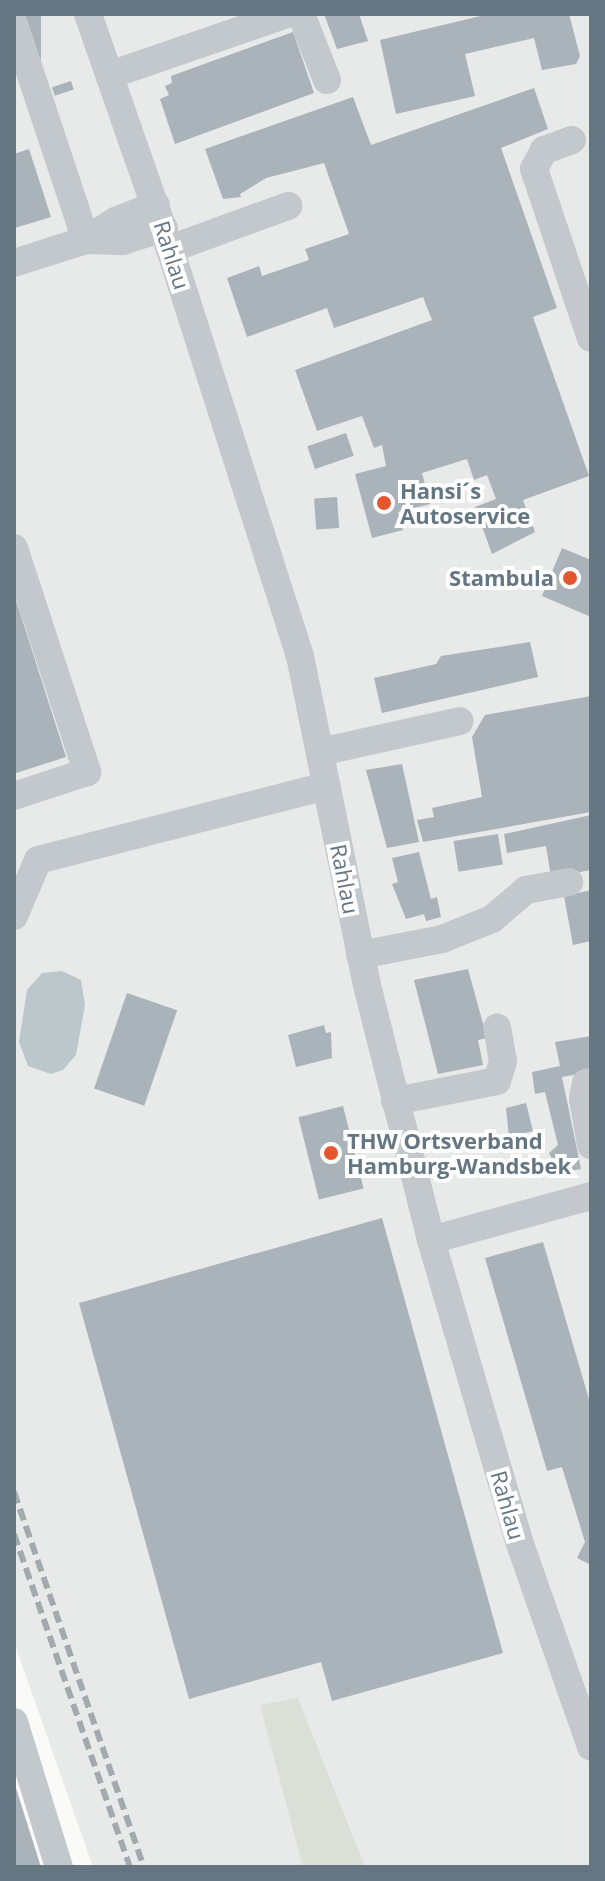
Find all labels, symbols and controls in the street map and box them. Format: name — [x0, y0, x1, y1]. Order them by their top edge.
street label: Rahlau — [149, 217, 195, 293]
place label: Hansi´s Autoservice — [400, 477, 530, 528]
marker: Hansi´s Autoservice — [375, 494, 393, 512]
place label: Stambula — [449, 565, 554, 591]
marker: Stambula — [561, 569, 579, 587]
street label: Rahlau — [325, 842, 365, 916]
place label: THW Ortsverband Hamburg-Wandsbek — [347, 1127, 571, 1178]
marker: THW Ortsverband Hamburg-Wandsbek — [322, 1144, 340, 1162]
street label: Rahlau — [486, 1467, 530, 1543]

